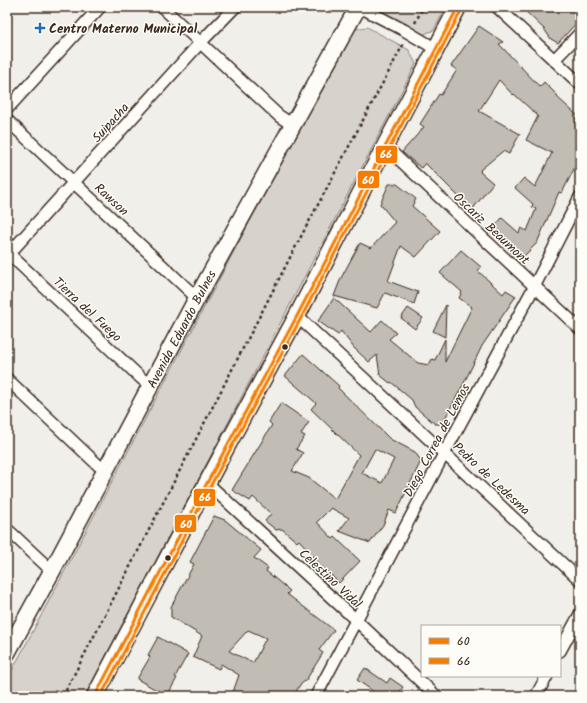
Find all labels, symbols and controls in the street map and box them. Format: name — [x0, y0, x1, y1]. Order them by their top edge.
place label: Centro Materno Municipal — [49, 19, 198, 40]
marker: Centro Materno Municipal — [34, 22, 46, 34]
street label: Suipacha — [87, 98, 135, 148]
line badge: 66 — [375, 145, 398, 164]
text: 66 — [380, 146, 392, 164]
line badge: 60 — [357, 170, 380, 189]
text: 60 — [362, 172, 374, 190]
street label: Rawson — [89, 179, 133, 222]
street label: Oscariz Beaumont — [448, 188, 535, 271]
street label: Avenida Eduardo Bulnes — [142, 266, 223, 393]
street label: Tierra del Fuego — [48, 273, 126, 348]
unlabelled marker — [280, 342, 290, 352]
street label: Diego Correa de Lemos — [398, 380, 476, 501]
street label: Pedro de Ledesma — [447, 437, 535, 521]
line badge: 66 — [193, 488, 216, 507]
text: 66 — [199, 489, 211, 507]
line badge: 60 — [174, 514, 197, 533]
text: 60 — [180, 516, 192, 534]
street label: Celestino Vidal — [294, 544, 366, 614]
unlabelled marker — [163, 553, 173, 563]
legend — [421, 625, 561, 677]
text: 60 — [457, 632, 470, 651]
text: 66 — [457, 652, 470, 671]

